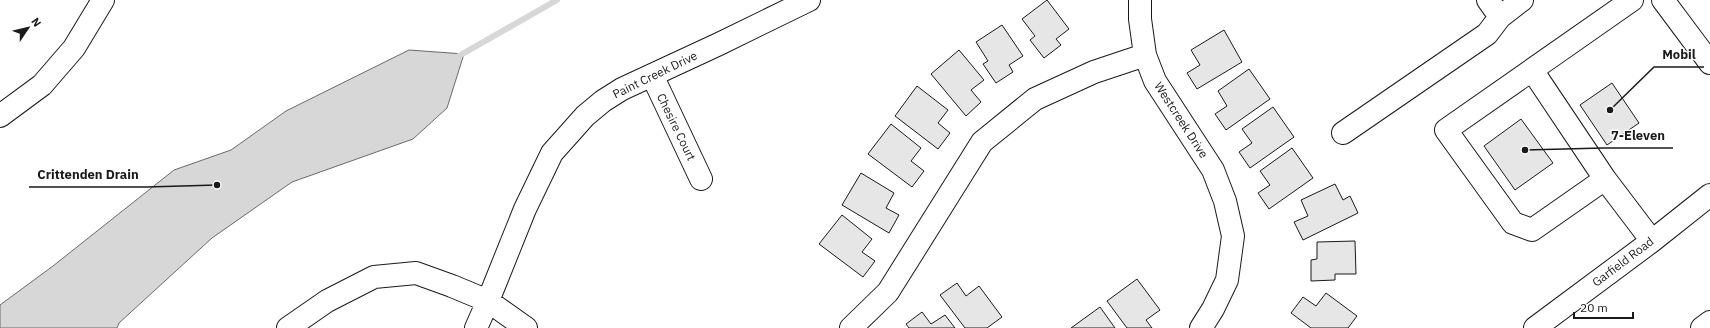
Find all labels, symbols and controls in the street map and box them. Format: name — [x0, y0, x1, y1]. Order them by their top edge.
north arrow — [8, 8, 48, 48]
text: N — [28, 15, 44, 30]
callout: Mobil — [1654, 42, 1704, 67]
text: Mobil — [1662, 46, 1696, 63]
street label: Paint Creek Drive — [610, 47, 700, 102]
street label: Westcreek Drive — [1151, 79, 1212, 161]
street label: Chesire Court — [654, 91, 699, 163]
callout: 7-Eleven — [1603, 123, 1673, 148]
text: 7-Eleven — [1611, 127, 1665, 144]
callout: Crittenden Drain — [29, 162, 147, 187]
text: Crittenden Drain — [37, 166, 139, 183]
street label: Garfield Road — [1589, 234, 1656, 290]
scale bar — [1574, 294, 1633, 320]
text: 20 m — [1580, 300, 1608, 315]

